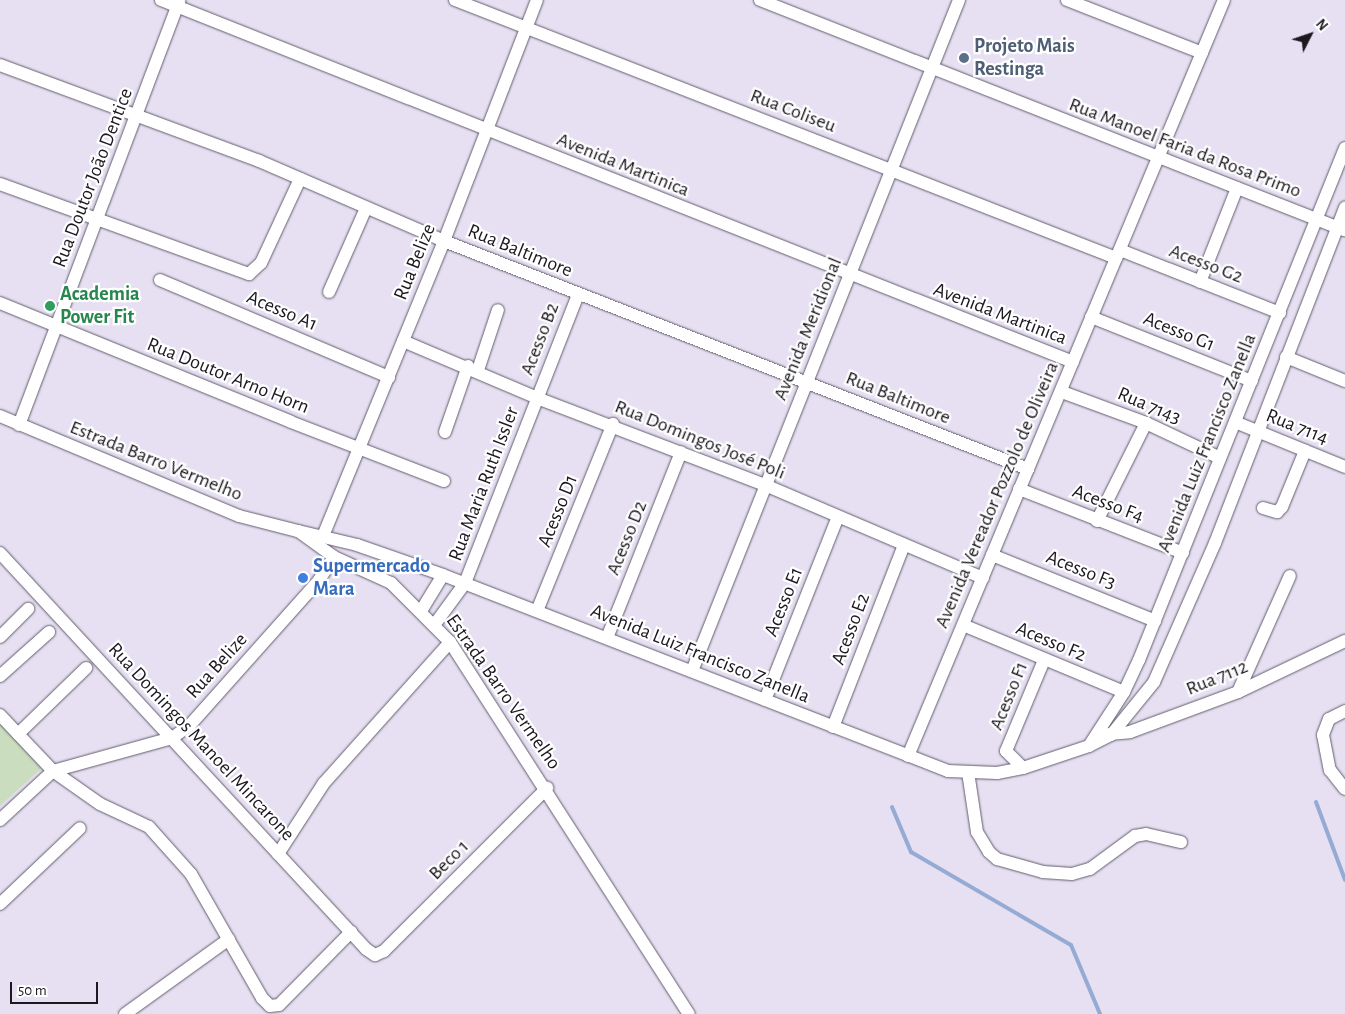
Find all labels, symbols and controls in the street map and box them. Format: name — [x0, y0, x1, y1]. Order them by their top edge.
north arrow — [1285, 10, 1335, 60]
text: N — [1313, 17, 1330, 33]
place label: Projeto Mais Restinga — [974, 34, 1075, 81]
marker: Projeto Mais Restinga — [958, 52, 970, 64]
street label: Rua Coliseu — [747, 84, 839, 138]
street label: Rua Doutor João Dentice — [48, 85, 138, 271]
street label: Rua Manoel Faria da Rosa Primo — [1065, 93, 1305, 203]
street label: Avenida Martinica — [553, 127, 693, 203]
street label: Rua Baltimore — [464, 219, 576, 283]
street label: Rua Belize — [389, 220, 441, 304]
street label: Acesso G2 — [1166, 239, 1246, 289]
street label: Avenida Meridional — [768, 254, 848, 404]
street label: Avenida Martinica — [930, 278, 1070, 350]
place label: Academia Power Fit — [60, 282, 140, 329]
street label: Acesso A1 — [243, 285, 321, 337]
street label: Acesso B2 — [515, 299, 565, 379]
marker: Academia Power Fit — [44, 300, 56, 312]
street label: Acesso G1 — [1140, 307, 1218, 357]
street label: Avenida Luiz Francisco Zanella — [1152, 330, 1262, 556]
street label: Rua Doutor Arno Horn — [143, 333, 313, 419]
street label: Avenida Vereador Pozzolo de Oliveira — [930, 358, 1064, 632]
street label: Rua Baltimore — [842, 366, 954, 430]
street label: Rua 7143 — [1114, 382, 1184, 430]
street label: Rua Domingos José Poli — [611, 395, 789, 485]
street label: Rua Maria Ruth Issler — [444, 403, 524, 565]
street label: Rua 7114 — [1262, 404, 1332, 450]
street label: Estrada Barro Vermelho — [66, 415, 246, 507]
street label: Acesso D1 — [533, 471, 583, 551]
street label: Acesso F4 — [1069, 479, 1147, 529]
street label: Acesso D2 — [601, 497, 653, 579]
street label: Acesso F3 — [1043, 545, 1119, 595]
place label: Supermercado Mara — [313, 554, 430, 601]
street label: Acesso E1 — [759, 564, 809, 640]
marker: Supermercado Mara — [297, 572, 309, 584]
street label: Acesso E2 — [826, 590, 876, 668]
street label: Avenida Luiz Francisco Zanella — [587, 599, 813, 709]
street label: Estrada Barro Vermelho — [440, 610, 566, 774]
street label: Acesso F2 — [1012, 617, 1090, 667]
street label: Rua Belize — [181, 628, 253, 704]
street label: Rua Domingos Manoel Mincarone — [103, 638, 299, 846]
street label: Rua 7112 — [1183, 655, 1251, 701]
street label: Acesso F1 — [984, 658, 1034, 734]
street label: Beco 1 — [424, 835, 474, 885]
scale bar — [12, 972, 100, 1004]
text: 50 m — [18, 983, 47, 998]

